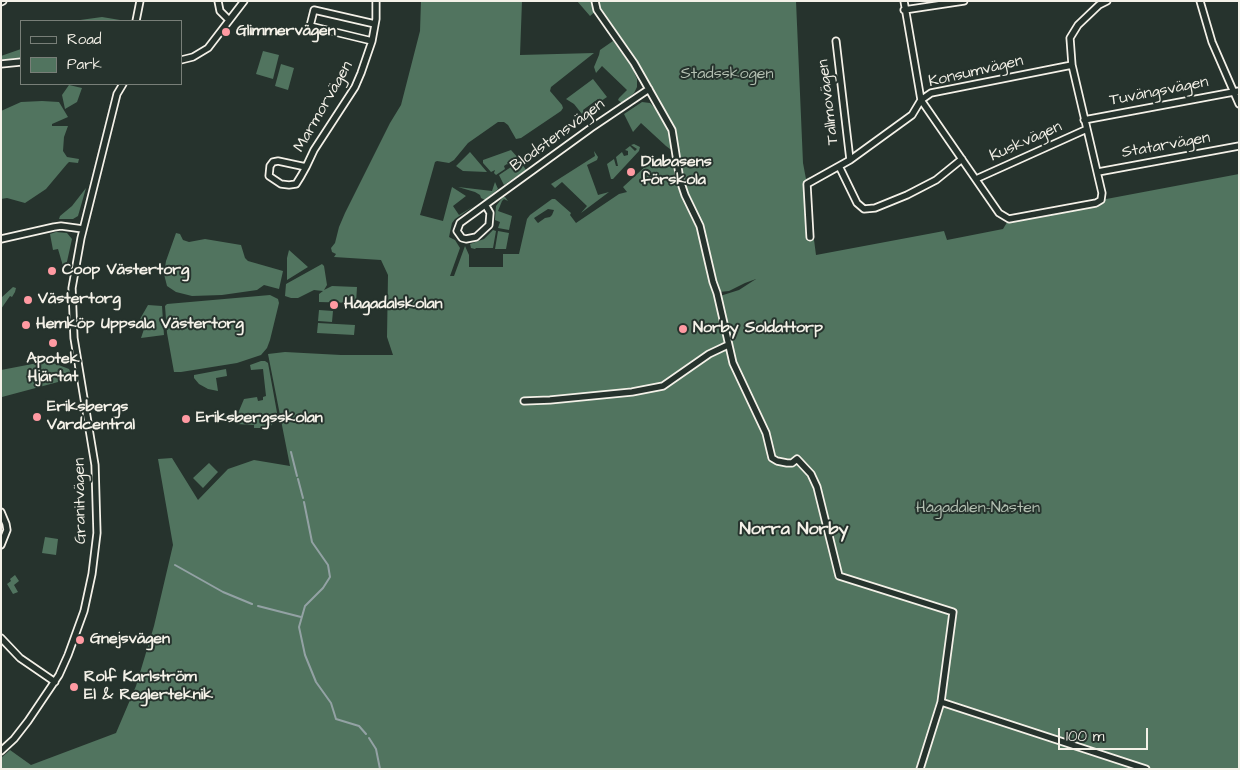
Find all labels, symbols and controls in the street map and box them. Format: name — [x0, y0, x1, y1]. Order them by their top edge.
legend — [20, 20, 182, 85]
place label: Glimmervägen — [236, 22, 336, 42]
marker: Glimmervägen — [220, 26, 232, 38]
text: Road — [67, 29, 101, 50]
street label: Konsumvägen — [927, 52, 1025, 92]
text: Park — [67, 54, 102, 75]
street label: Marmorvägen — [290, 58, 358, 156]
street label: Tallmovägen — [814, 58, 844, 146]
park label: Stadsskogen — [681, 65, 773, 85]
street label: Tuvängsvägen — [1108, 73, 1210, 111]
street label: Blodstensvägen — [507, 95, 609, 177]
street label: Kuskvägen — [987, 118, 1065, 166]
street label: Statarvägen — [1120, 129, 1212, 163]
place label: Diabasens förskola — [641, 153, 712, 191]
marker: Diabasens förskola — [625, 166, 637, 178]
place label: Coop Västertorg — [62, 261, 189, 281]
marker: Coop Västertorg — [46, 265, 58, 277]
place label: Västertorg — [38, 290, 121, 310]
marker: Västertorg — [22, 294, 34, 306]
place label: Hågadalskolan — [344, 295, 443, 315]
marker: Hågadalskolan — [328, 299, 340, 311]
place label: Hemköp Uppsala Västertorg — [36, 315, 244, 335]
marker: Hemköp Uppsala Västertorg — [20, 319, 32, 331]
place label: Norby Soldattorp — [693, 319, 823, 339]
marker: Norby Soldattorp — [677, 323, 689, 335]
marker: Apotek Hjärtat — [47, 337, 59, 349]
place label: Apotek Hjärtat — [26, 350, 80, 388]
place label: Eriksbergs Vårdcentral — [47, 398, 135, 436]
place label: Eriksbergsskolan — [196, 409, 323, 429]
marker: Eriksbergs Vårdcentral — [31, 411, 43, 423]
marker: Eriksbergsskolan — [180, 413, 192, 425]
street label: Granitvägen — [71, 458, 91, 544]
park label: Hågadalen-Nåsten — [916, 499, 1040, 519]
district label: Norra Norby — [740, 519, 848, 541]
place label: Gnejsvägen — [90, 630, 170, 650]
marker: Gnejsvägen — [74, 634, 86, 646]
place label: Rolf Karlström El & Reglerteknik — [84, 668, 213, 706]
marker: Rolf Karlström El & Reglerteknik — [68, 681, 80, 693]
scale bar — [1060, 718, 1150, 750]
text: 100 m — [1066, 726, 1105, 747]

